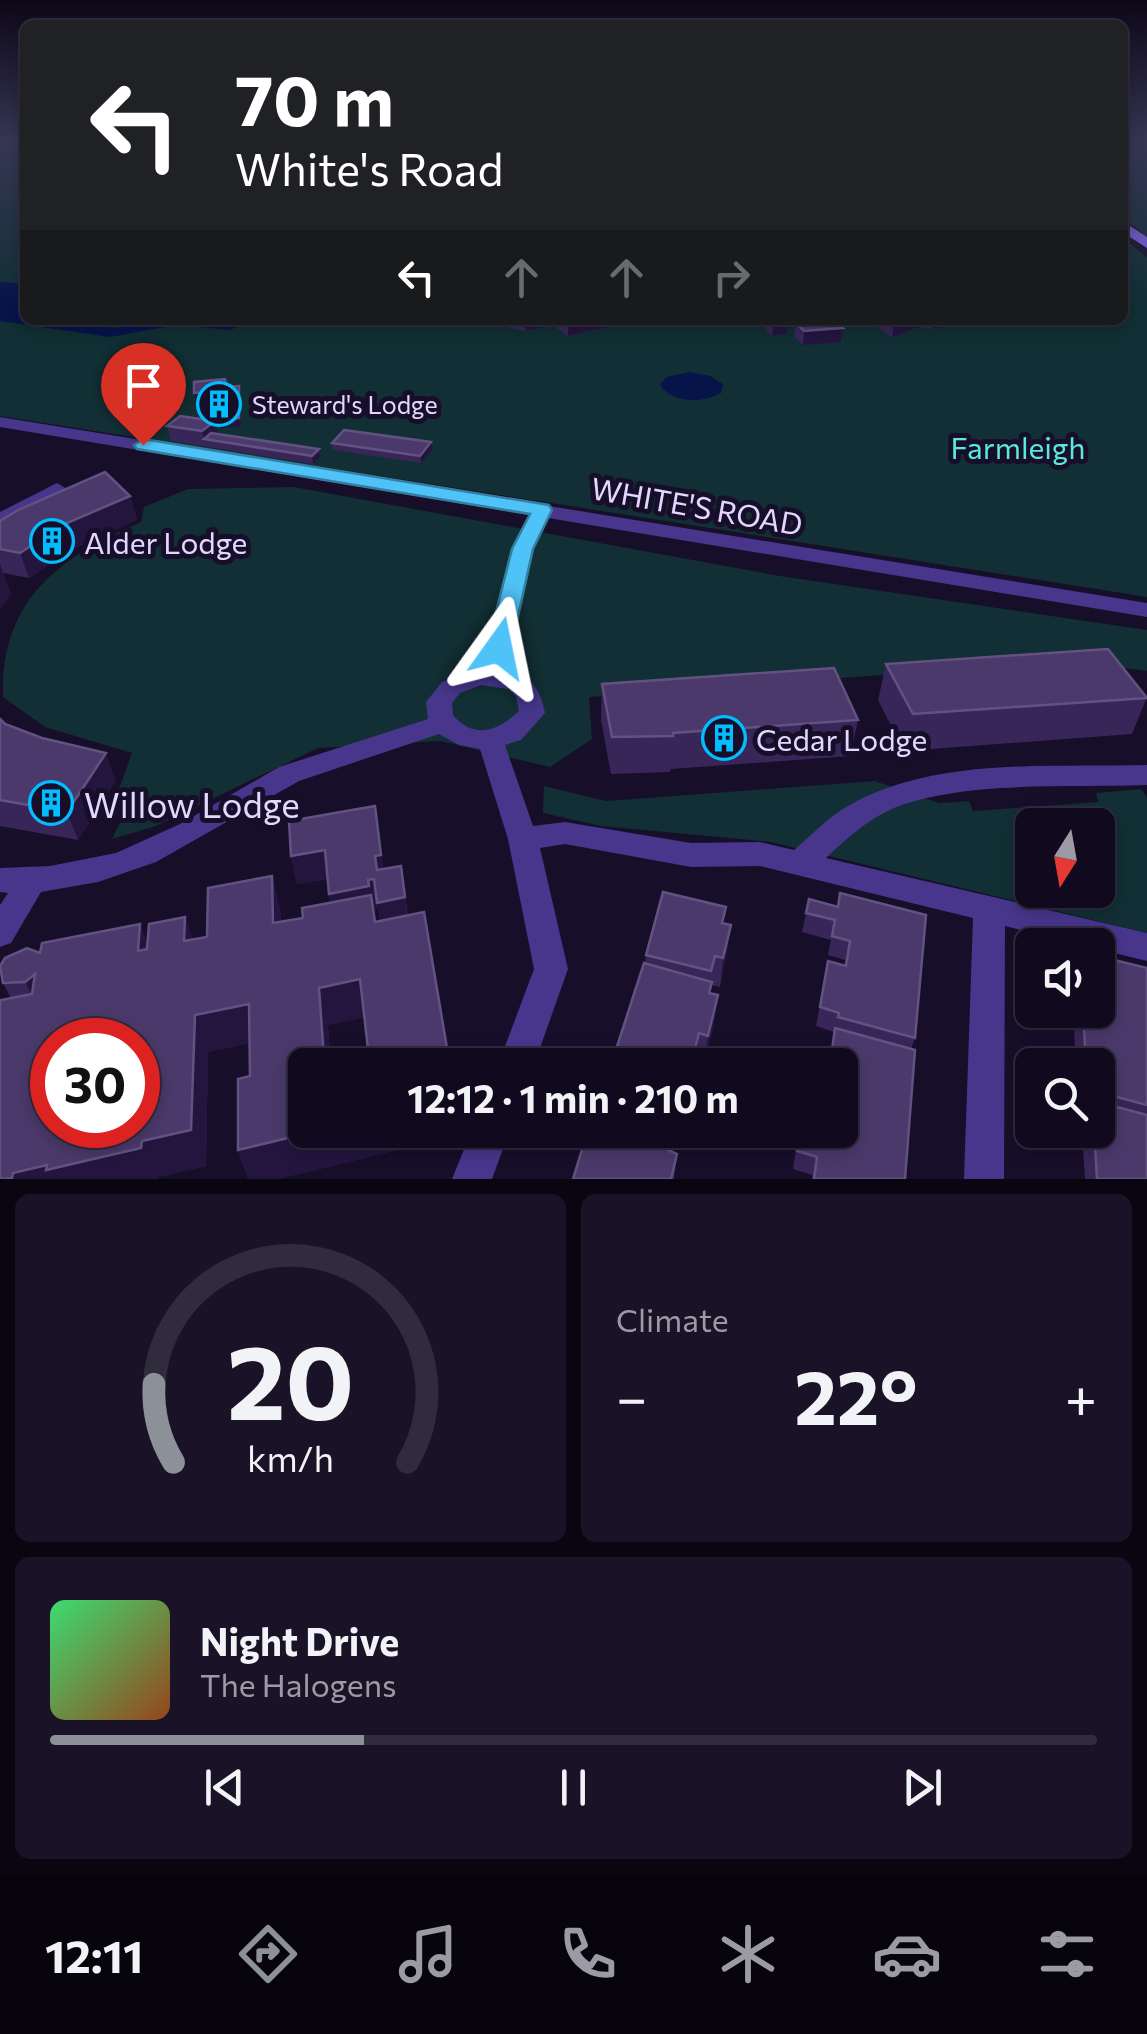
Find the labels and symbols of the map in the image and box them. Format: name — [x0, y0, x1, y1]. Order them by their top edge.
pin — [101, 343, 186, 446]
building icon: Steward's Lodge — [196, 381, 242, 427]
place label: Steward's Lodge — [252, 389, 438, 419]
park label: Farmleigh — [950, 428, 1086, 465]
street label: WHITE'S ROAD — [588, 468, 806, 542]
building icon: Alder Lodge — [29, 518, 75, 564]
place label: Alder Lodge — [84, 523, 247, 560]
position arrow — [447, 596, 551, 700]
building icon: Cedar Lodge — [701, 715, 747, 761]
place label: Cedar Lodge — [756, 720, 927, 757]
building icon: Willow Lodge — [28, 780, 74, 826]
place label: Willow Lodge — [84, 782, 300, 825]
north arrow — [1015, 808, 1115, 908]
speed limit sign: 30 — [30, 1018, 160, 1148]

